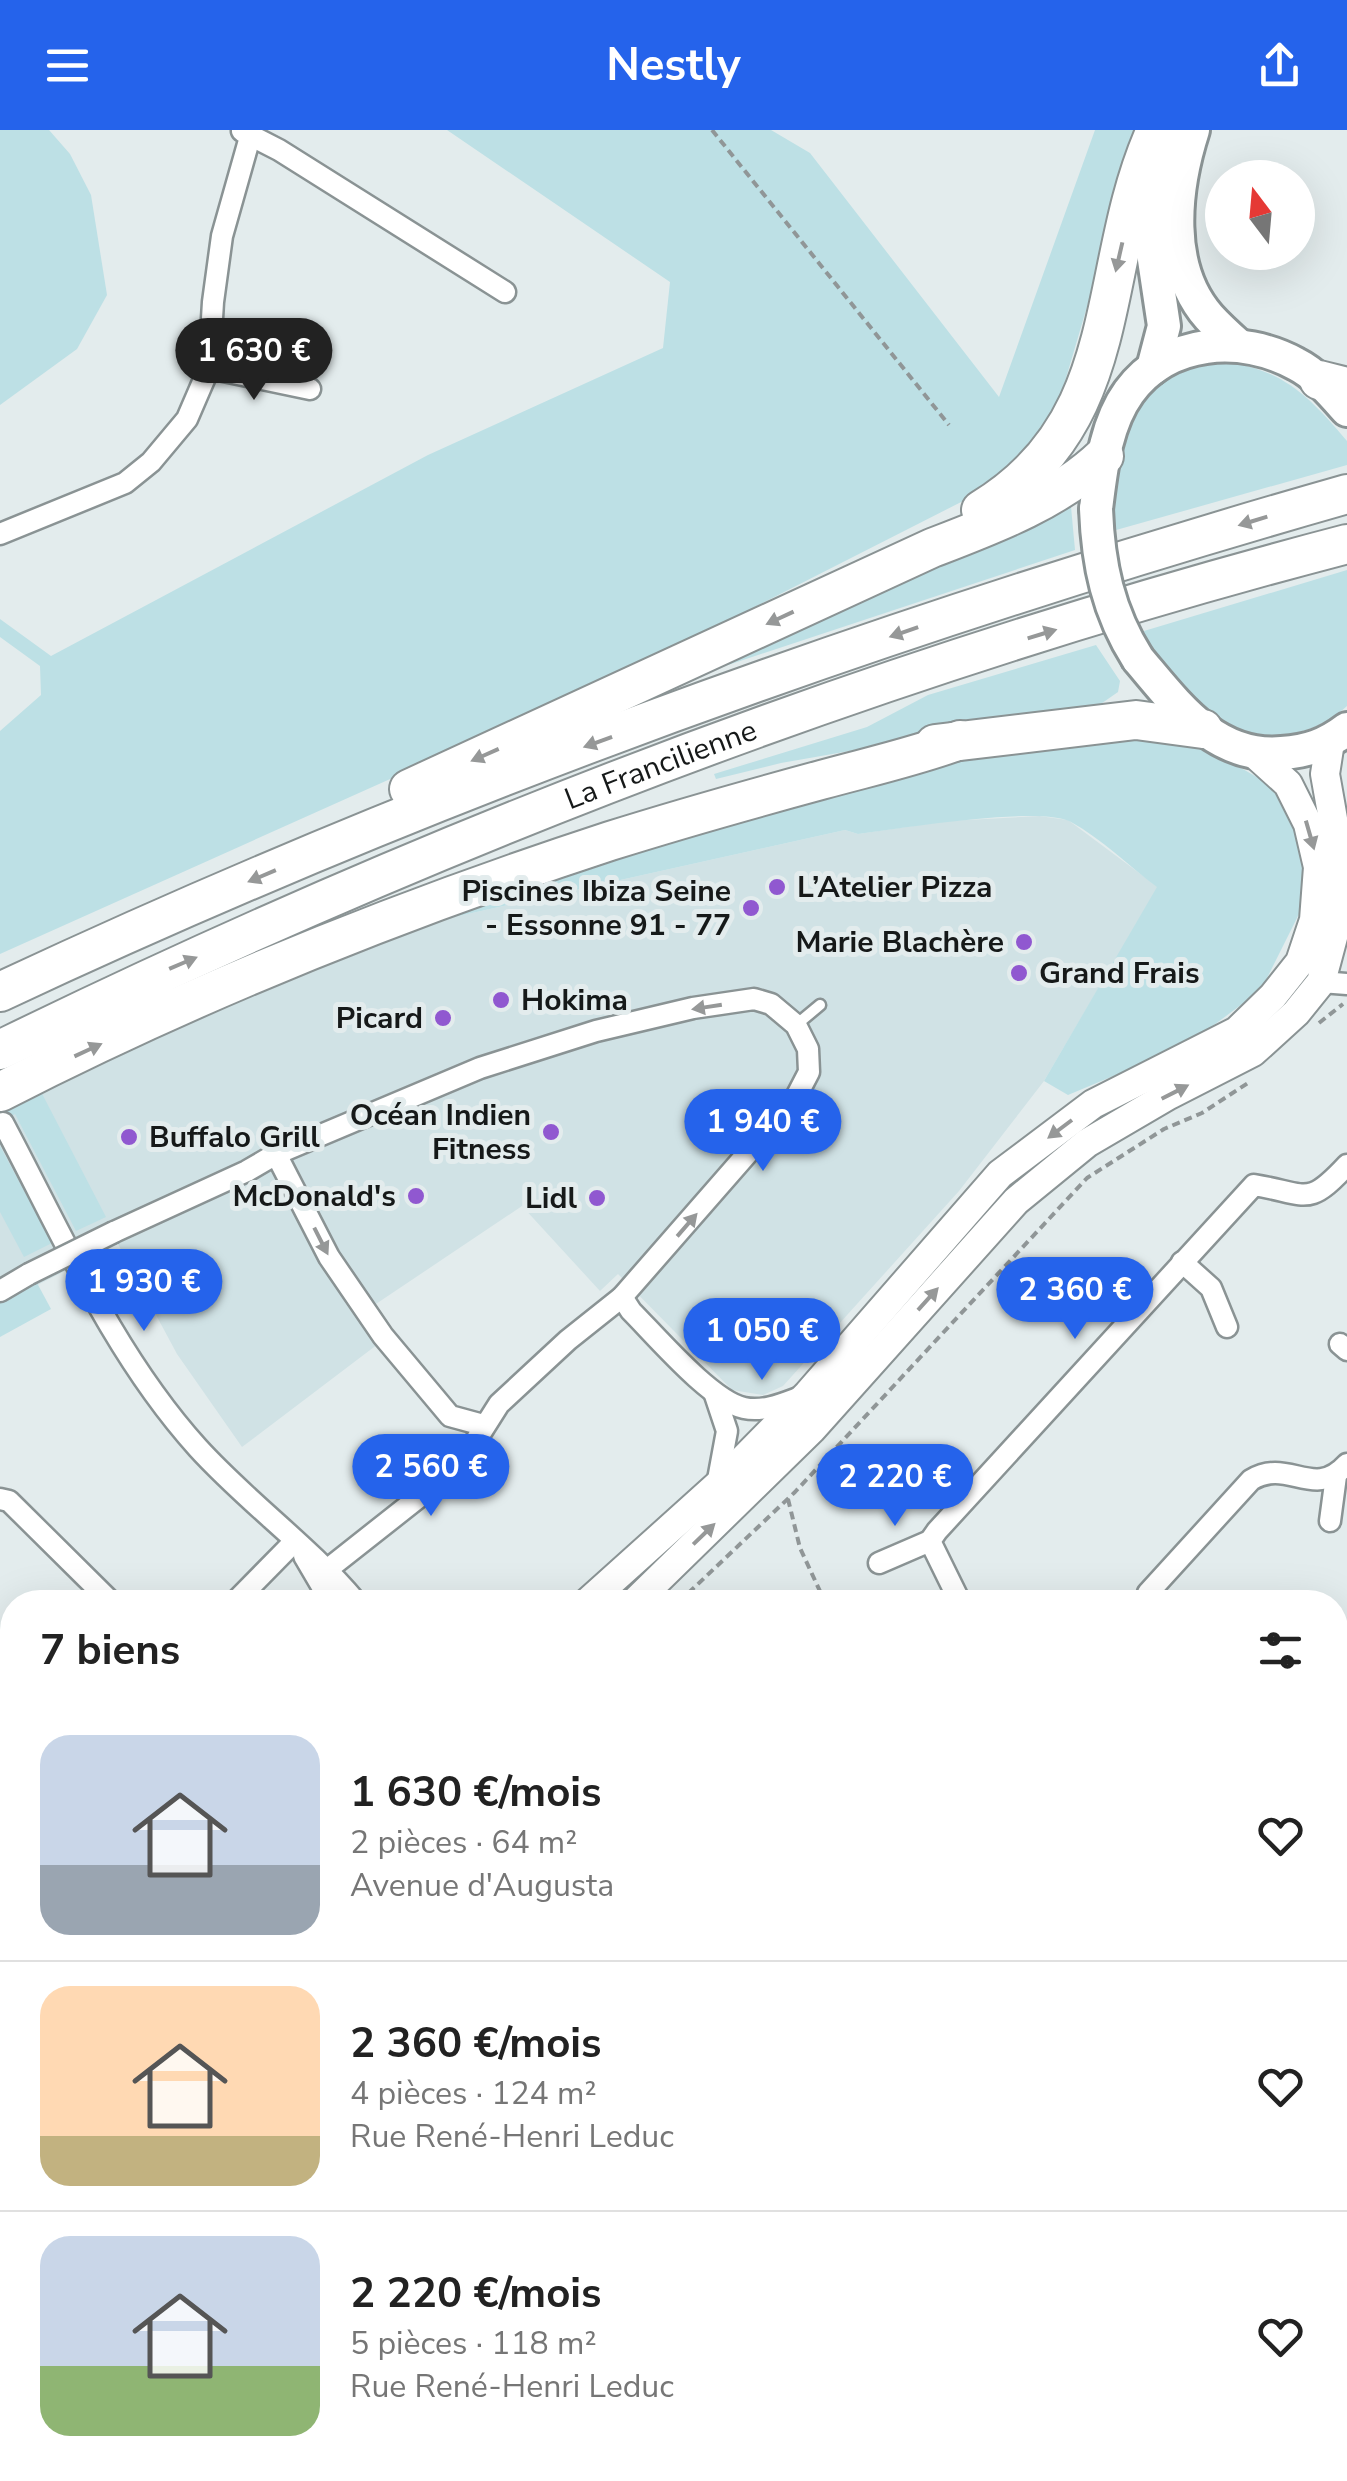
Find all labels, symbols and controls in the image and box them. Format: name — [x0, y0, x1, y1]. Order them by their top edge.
text: Nestly — [606, 35, 741, 96]
icon: menu — [40, 38, 95, 93]
icon: share — [1252, 38, 1307, 93]
north arrow — [1205, 160, 1315, 270]
map controls — [1205, 160, 1315, 270]
one-way arrow — [1111, 242, 1126, 273]
pin: 1 630 € — [162, 318, 346, 403]
text: 1 630 € — [197, 329, 311, 372]
one-way arrow — [1237, 514, 1268, 529]
one-way arrow — [765, 610, 794, 627]
one-way arrow — [888, 625, 918, 640]
one-way arrow — [1027, 626, 1057, 641]
street label: La Francilienne — [559, 709, 762, 819]
one-way arrow — [582, 735, 612, 750]
one-way arrow — [470, 746, 499, 763]
one-way arrow — [1303, 820, 1318, 851]
place label: L’Atelier Pizza — [797, 867, 992, 908]
one-way arrow — [247, 868, 277, 884]
place label: Piscines Ibiza Seine - Essonne 91 - 77 — [461, 871, 731, 946]
marker: L’Atelier Pizza — [766, 876, 788, 898]
marker: Piscines Ibiza Seine - Essonne 91 - 77 — [740, 897, 762, 919]
place label: Marie Blachère — [795, 922, 1004, 963]
marker: Marie Blachère — [1013, 931, 1035, 953]
place label: Grand Frais — [1039, 953, 1200, 994]
one-way arrow — [168, 955, 198, 971]
marker: Grand Frais — [1008, 962, 1030, 984]
place label: Hokima — [521, 980, 628, 1021]
marker: Hokima — [490, 989, 512, 1011]
place label: Picard — [336, 998, 423, 1039]
one-way arrow — [691, 999, 722, 1015]
marker: Picard — [432, 1007, 454, 1029]
one-way arrow — [74, 1042, 103, 1059]
one-way arrow — [1161, 1084, 1190, 1101]
pin: 1 940 € — [671, 1089, 855, 1174]
place label: Océan Indien Fitness — [350, 1095, 531, 1170]
text: 1 940 € — [706, 1100, 820, 1143]
place label: Buffalo Grill — [149, 1117, 320, 1158]
one-way arrow — [1047, 1118, 1073, 1138]
marker: Océan Indien Fitness — [540, 1121, 562, 1143]
marker: Buffalo Grill — [118, 1126, 140, 1148]
place label: McDonald's — [232, 1176, 396, 1217]
place label: Lidl — [525, 1178, 577, 1219]
marker: McDonald's — [405, 1185, 427, 1207]
marker: Lidl — [586, 1187, 608, 1209]
one-way arrow — [675, 1212, 697, 1237]
one-way arrow — [312, 1226, 329, 1255]
pin: 1 930 € — [52, 1249, 236, 1334]
pin: 2 360 € — [983, 1257, 1167, 1342]
text: 1 930 € — [87, 1260, 201, 1303]
text: 2 360 € — [1018, 1268, 1132, 1311]
one-way arrow — [917, 1287, 939, 1312]
pin: 1 050 € — [670, 1298, 854, 1383]
text: 1 050 € — [705, 1309, 819, 1352]
pin: 2 560 € — [339, 1434, 523, 1519]
pin: 2 220 € — [803, 1444, 987, 1529]
text: 2 560 € — [374, 1445, 488, 1488]
text: 2 220 € — [838, 1455, 952, 1498]
one-way arrow — [692, 1523, 716, 1547]
text: 7 biens — [40, 1622, 180, 1679]
icon: filters — [1253, 1623, 1308, 1678]
text: 1 630 €/mois — [350, 1764, 602, 1821]
icon: home — [120, 1775, 240, 1895]
icon: heart — [1253, 1808, 1308, 1863]
text: 2 pièces · 64 m² — [350, 1821, 577, 1864]
text: Avenue d'Augusta — [350, 1864, 614, 1907]
text: 2 360 €/mois — [350, 2015, 602, 2072]
icon: home — [120, 2026, 240, 2146]
icon: heart — [1253, 2059, 1308, 2114]
text: 4 pièces · 124 m² — [350, 2072, 597, 2115]
text: Rue René-Henri Leduc — [350, 2115, 674, 2158]
text: 2 220 €/mois — [350, 2265, 602, 2322]
icon: home — [120, 2276, 240, 2396]
icon: heart — [1253, 2309, 1308, 2364]
text: 5 pièces · 118 m² — [350, 2322, 597, 2365]
text: Rue René-Henri Leduc — [350, 2365, 674, 2408]

